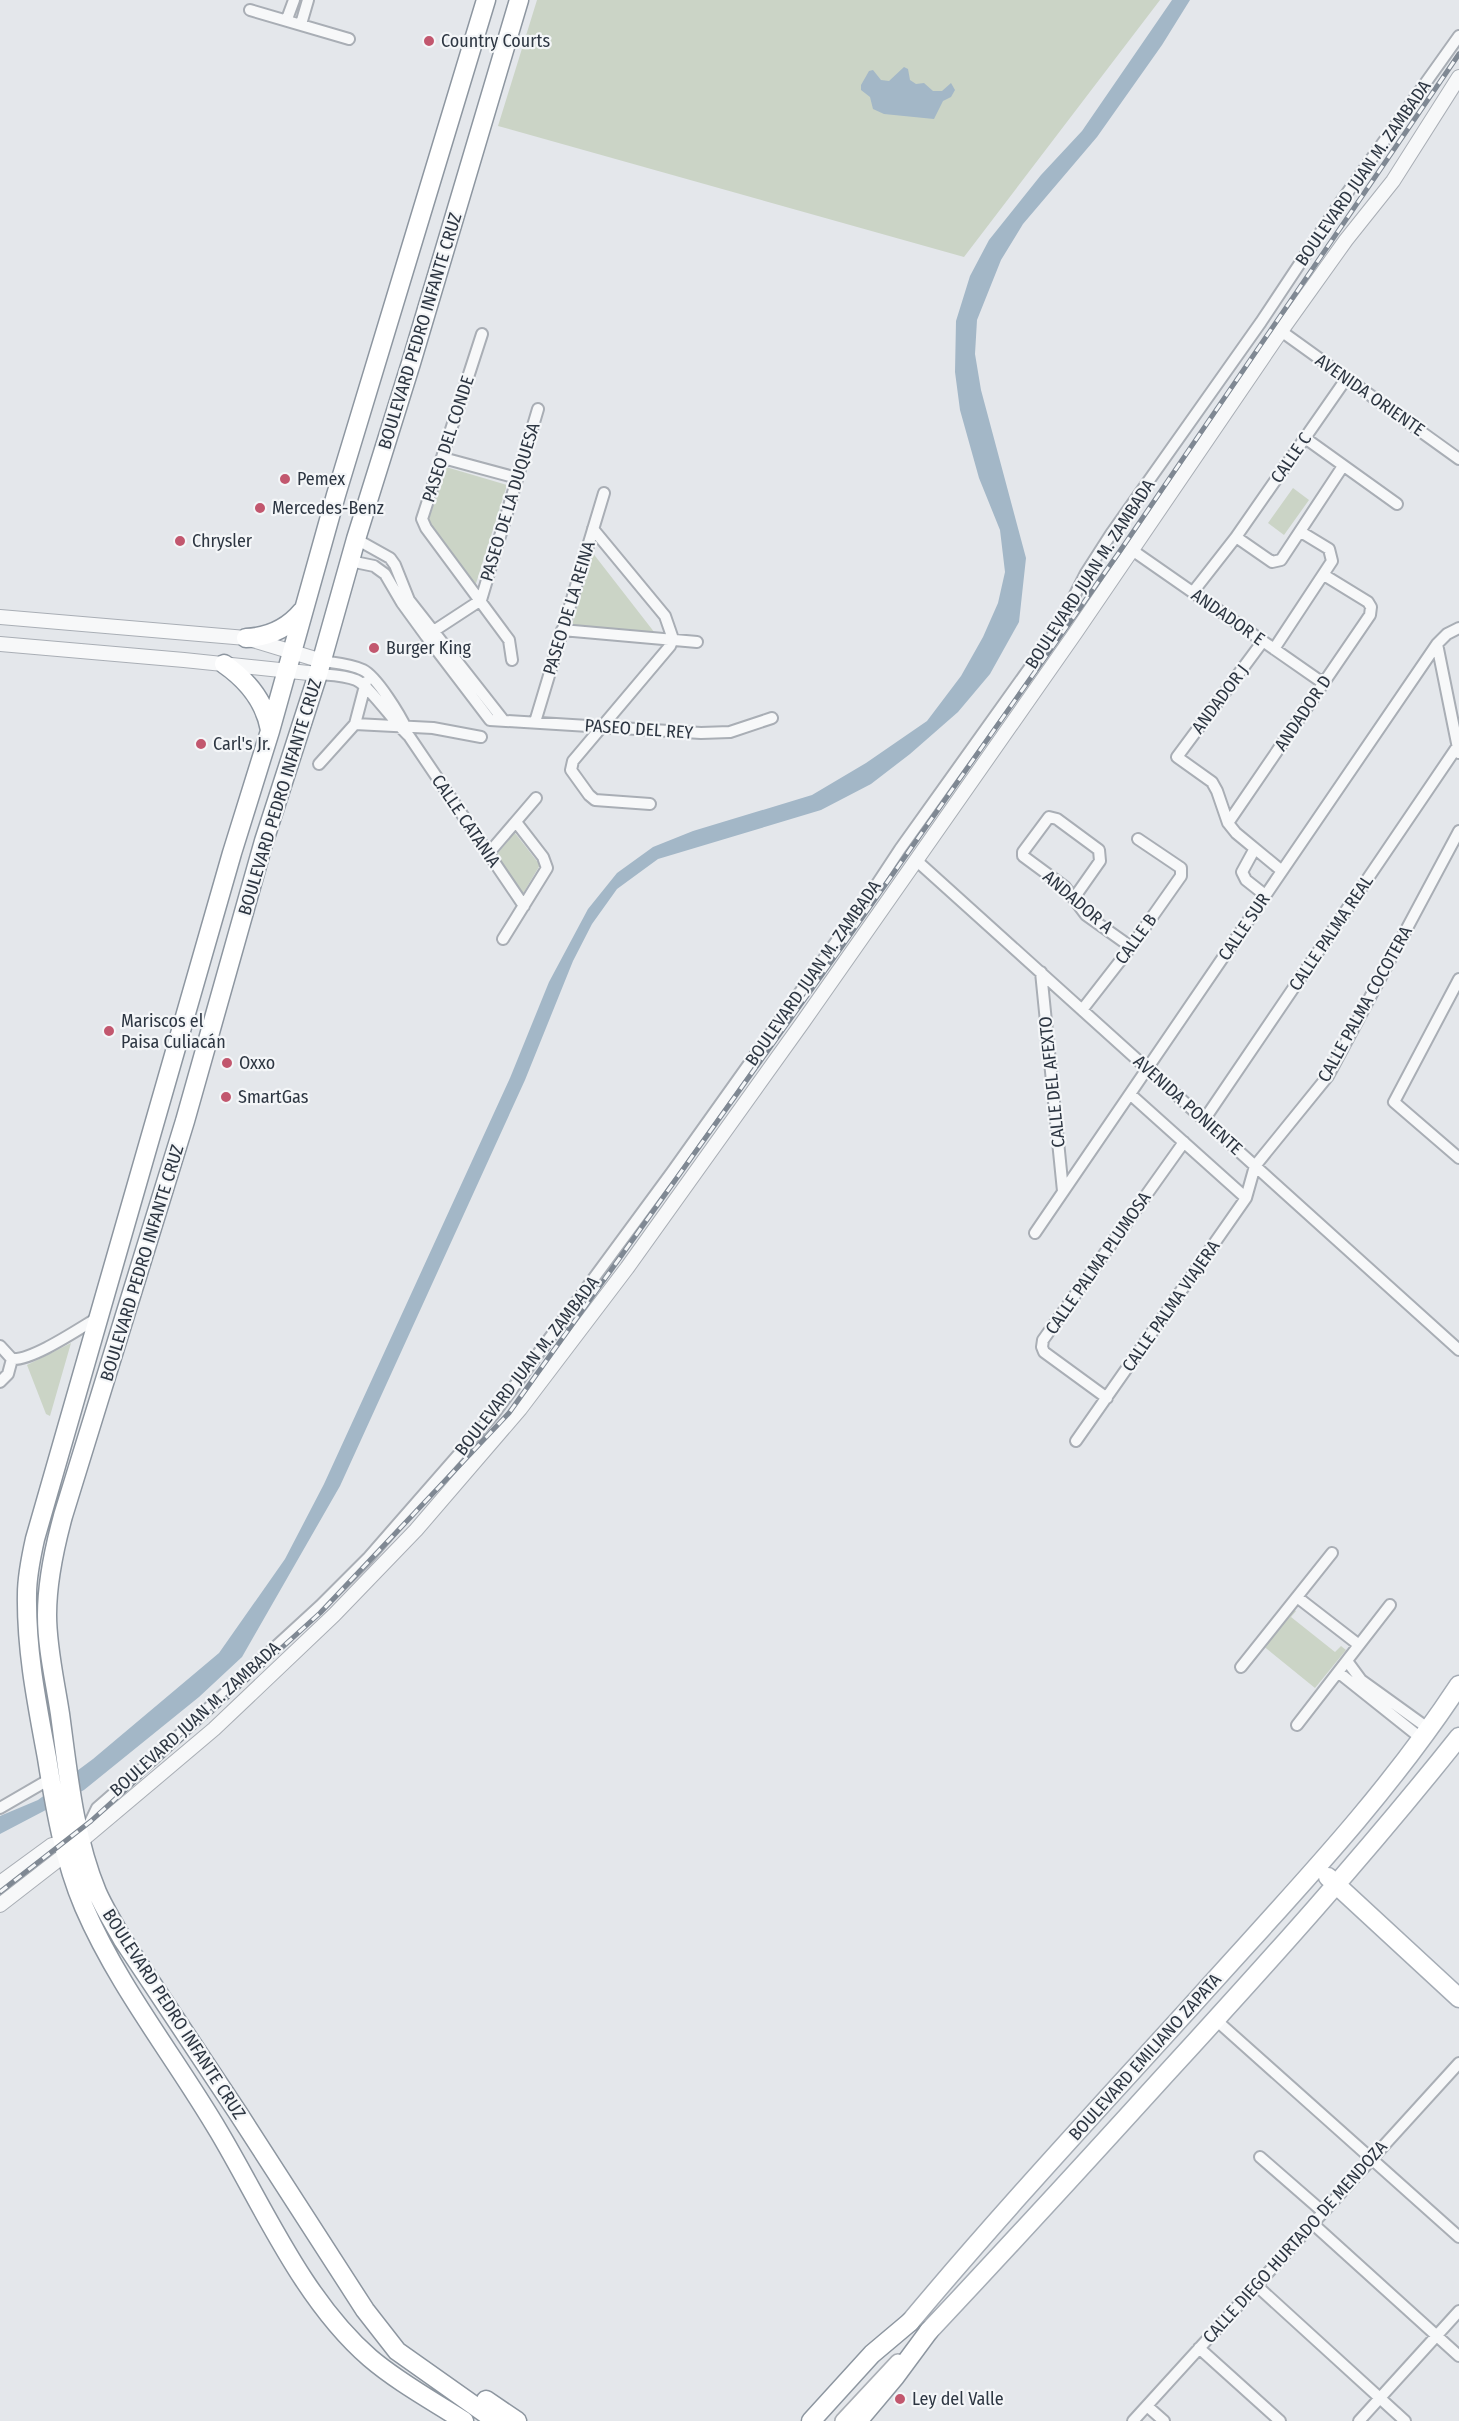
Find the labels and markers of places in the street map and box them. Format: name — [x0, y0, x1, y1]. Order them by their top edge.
place label: Country Courts — [441, 30, 550, 52]
marker: Country Courts — [422, 34, 436, 48]
place label: Pemex — [297, 468, 345, 490]
marker: Pemex — [278, 472, 292, 486]
place label: Mercedes-Benz — [272, 497, 384, 519]
marker: Mercedes-Benz — [253, 501, 267, 515]
place label: Chrysler — [192, 530, 253, 552]
marker: Chrysler — [173, 534, 187, 548]
place label: Burger King — [386, 637, 471, 659]
marker: Burger King — [367, 641, 381, 655]
place label: Carl's Jr. — [213, 733, 271, 755]
marker: Carl's Jr. — [194, 737, 208, 751]
place label: Mariscos el Paisa Culiacán — [121, 1010, 226, 1053]
marker: Mariscos el Paisa Culiacán — [102, 1024, 116, 1038]
place label: Oxxo — [239, 1052, 275, 1074]
marker: Oxxo — [220, 1056, 234, 1070]
place label: SmartGas — [238, 1086, 309, 1108]
marker: SmartGas — [219, 1090, 233, 1104]
place label: Ley del Valle — [912, 2388, 1004, 2410]
marker: Ley del Valle — [893, 2392, 907, 2406]

